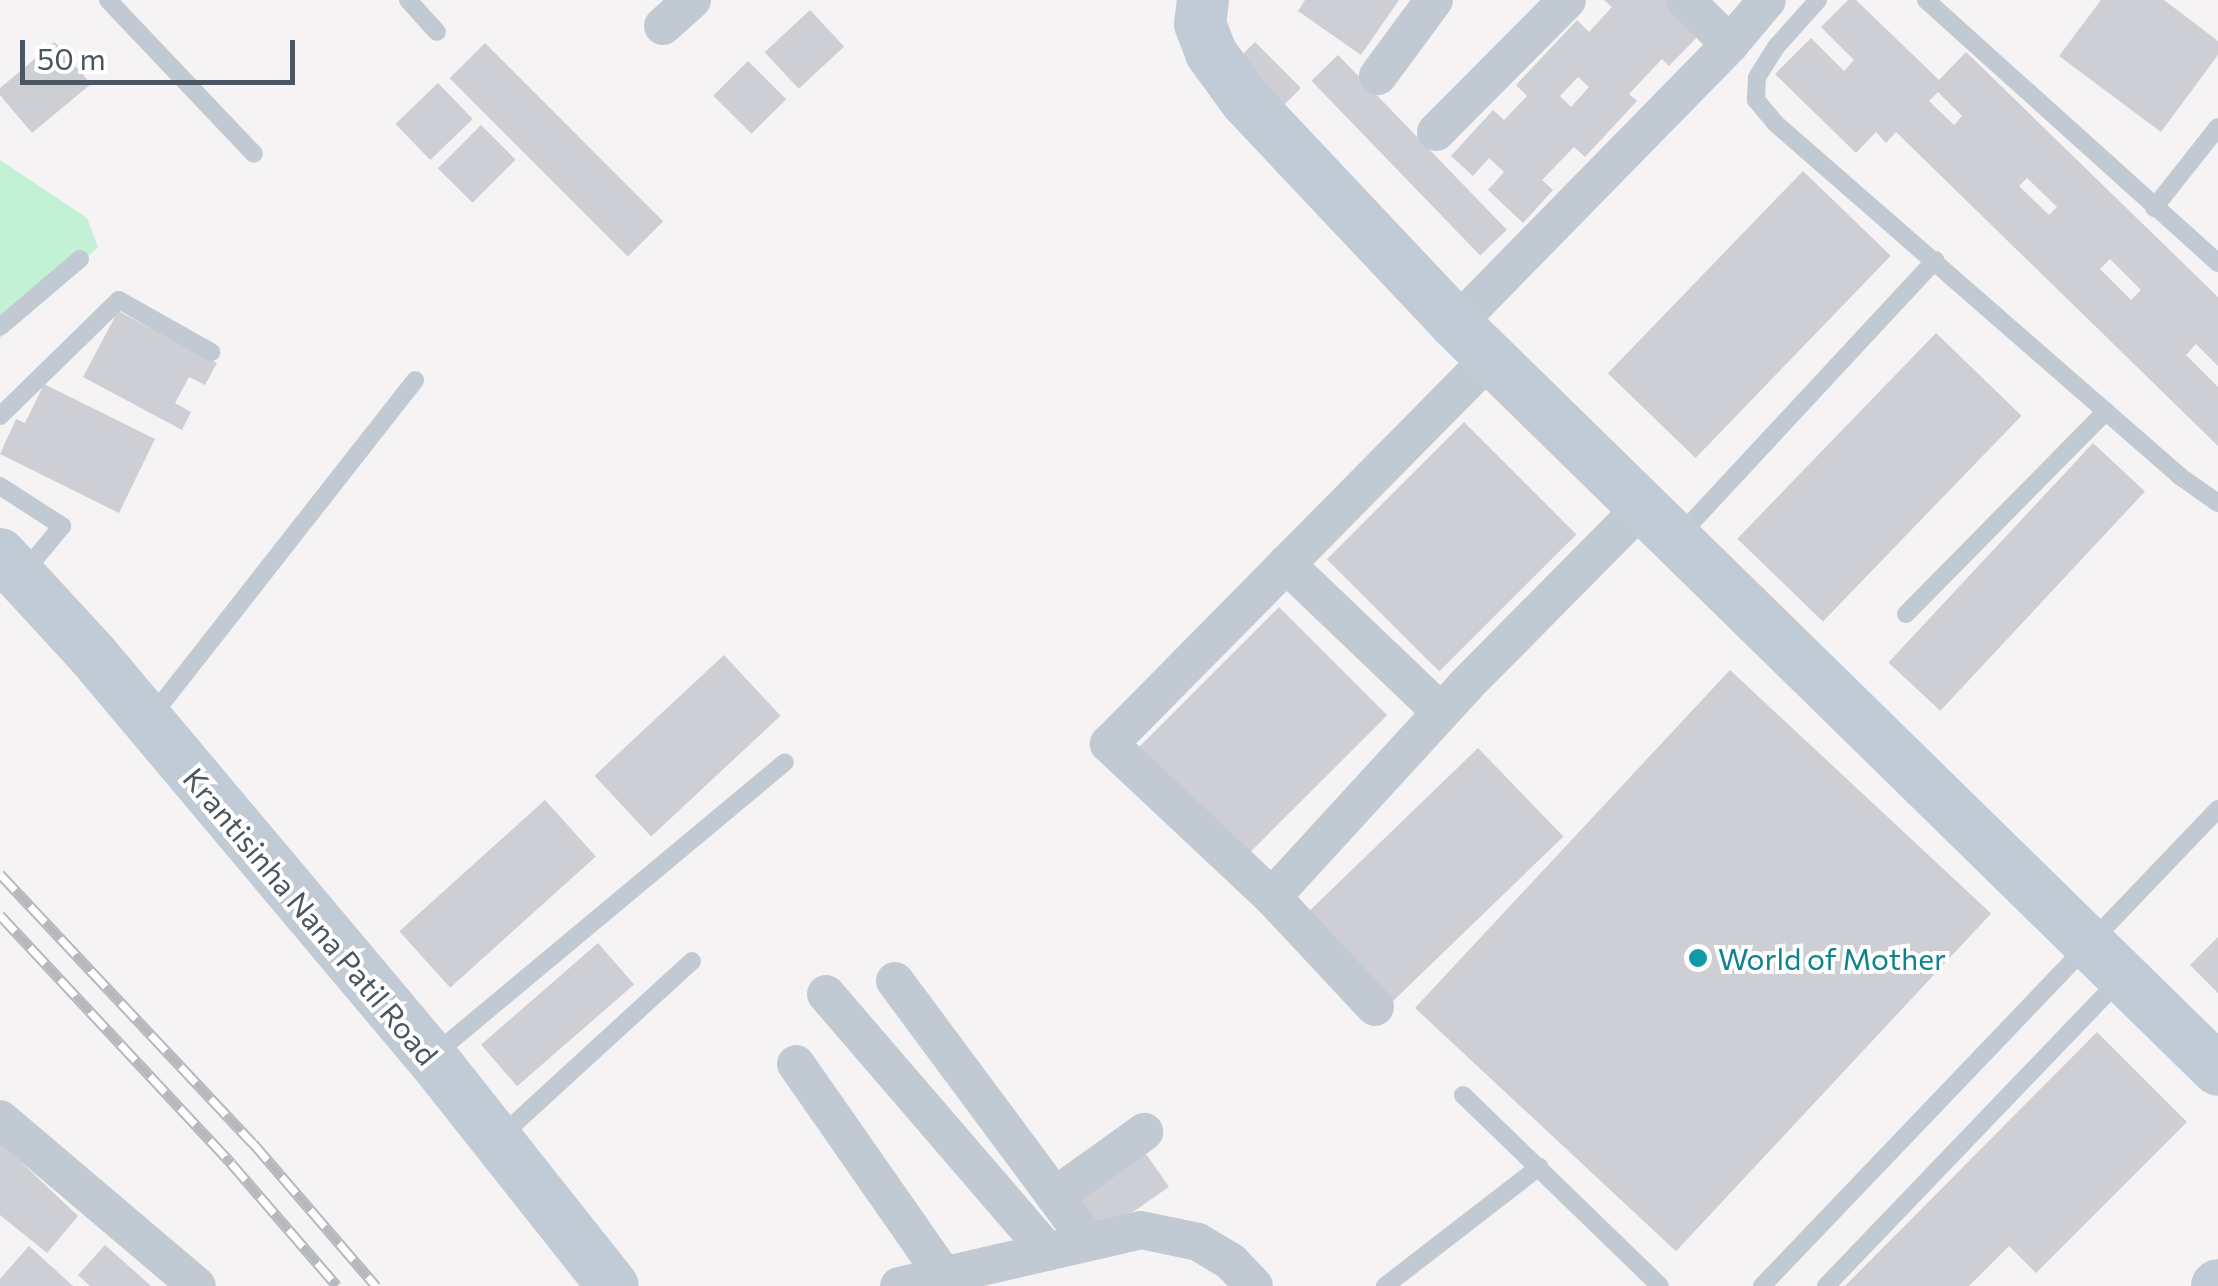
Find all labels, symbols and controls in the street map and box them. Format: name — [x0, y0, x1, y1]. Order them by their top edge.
scale bar — [25, 20, 300, 82]
text: 50 m — [37, 39, 106, 76]
street label: Krantisinha Nana Patil Road — [176, 760, 446, 1072]
place label: World of Mother — [1718, 940, 1946, 976]
marker: World of Mother — [1687, 947, 1709, 969]

